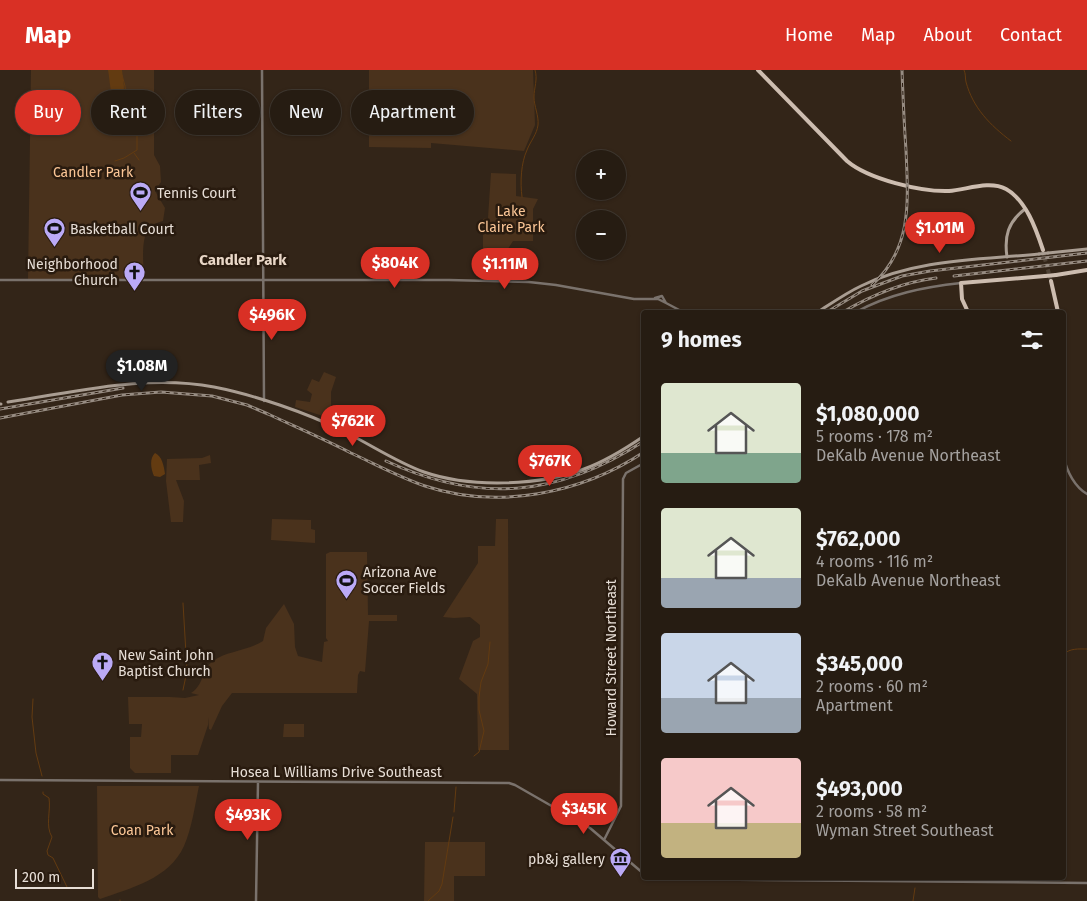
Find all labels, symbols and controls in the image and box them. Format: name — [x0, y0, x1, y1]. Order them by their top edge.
text: Map — [25, 21, 71, 49]
text: Home — [785, 24, 833, 46]
text: Map — [861, 24, 895, 46]
text: About — [923, 24, 972, 46]
text: Contact — [1000, 24, 1062, 46]
chip: Buy — [15, 90, 81, 135]
chip: Rent — [91, 90, 165, 135]
chip: Filters — [175, 90, 260, 135]
chip: New — [270, 90, 341, 135]
chip: Apartment — [351, 90, 474, 135]
map controls — [576, 150, 626, 260]
button: + — [576, 150, 626, 200]
park label: Candler Park — [53, 164, 134, 181]
sports icon: Tennis Court — [129, 181, 153, 212]
place label: Tennis Court — [157, 185, 237, 202]
park label: Lake Claire Park — [477, 203, 545, 236]
button: − — [576, 210, 626, 260]
pin: $1.01M — [899, 212, 981, 254]
sports icon: Basketball Court — [42, 217, 66, 248]
text: $1.01M — [916, 218, 964, 237]
place label: Basketball Court — [70, 221, 175, 238]
pin: $804K — [360, 246, 430, 289]
pin: $1.11M — [464, 248, 546, 290]
district label: Candler Park — [199, 251, 287, 269]
text: $804K — [372, 253, 418, 272]
text: $1.11M — [482, 254, 528, 273]
place label: Neighborhood Church — [27, 256, 118, 289]
church icon: Neighborhood Church — [122, 260, 146, 291]
pin: $496K — [237, 298, 307, 341]
text: $496K — [249, 305, 295, 324]
icon: filters — [1018, 326, 1046, 354]
text: 9 homes — [661, 327, 742, 353]
pin: $1.08M — [101, 350, 183, 392]
text: $1.08M — [117, 356, 167, 375]
text: $1,080,000 — [816, 401, 920, 427]
icon: home — [701, 403, 761, 463]
pin: $762K — [318, 404, 388, 447]
text: $762K — [332, 411, 374, 430]
text: 5 rooms · 178 m² — [816, 427, 933, 446]
pin: $767K — [515, 444, 585, 487]
text: DeKalb Avenue Northeast — [816, 446, 1001, 465]
text: $767K — [529, 451, 571, 470]
text: $762,000 — [816, 526, 901, 552]
icon: home — [701, 528, 761, 588]
text: 4 rooms · 116 m² — [816, 552, 933, 571]
place label: Arizona Ave Soccer Fields — [363, 564, 446, 597]
sports icon: Arizona Ave Soccer Fields — [335, 568, 359, 599]
text: DeKalb Avenue Northeast — [816, 571, 1001, 590]
street label: Howard Street Northeast — [603, 579, 620, 736]
place label: New Saint John Baptist Church — [118, 647, 214, 680]
church icon: New Saint John Baptist Church — [90, 651, 114, 682]
text: $345,000 — [816, 651, 903, 677]
icon: home — [701, 653, 761, 713]
text: 2 rooms · 60 m² — [816, 677, 928, 696]
text: Apartment — [816, 696, 893, 715]
street label: Hosea L Williams Drive Southeast — [230, 764, 443, 781]
text: $493,000 — [816, 776, 903, 802]
icon: home — [701, 778, 761, 838]
pin: $345K — [549, 792, 619, 835]
pin: $493K — [213, 798, 283, 841]
text: $345K — [562, 799, 606, 818]
text: 2 rooms · 58 m² — [816, 802, 927, 821]
text: $493K — [226, 805, 270, 824]
text: Wyman Street Southeast — [816, 821, 994, 840]
park label: Coan Park — [111, 822, 174, 839]
museum icon: pb&j gallery — [609, 847, 633, 878]
place label: pb&j gallery — [528, 851, 605, 868]
scale bar — [15, 866, 94, 889]
text: 200 m — [22, 869, 60, 886]

